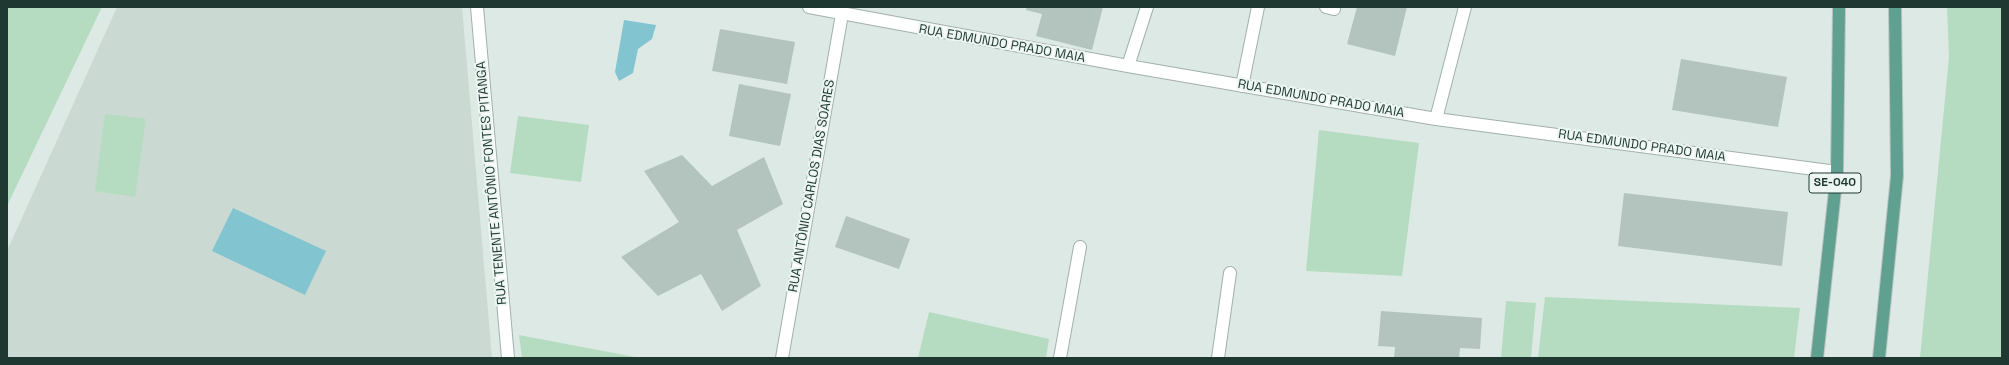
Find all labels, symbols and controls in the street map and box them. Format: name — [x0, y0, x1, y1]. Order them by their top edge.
street label: RUA EDMUNDO PRADO MAIA — [917, 22, 1087, 66]
street label: RUA TENENTE ANTÔNIO FONTES PITANGA — [474, 61, 510, 305]
street label: RUA EDMUNDO PRADO MAIA — [1236, 77, 1406, 121]
street label: RUA ANTÔNIO CARLOS DIAS SOARES — [786, 78, 838, 294]
street label: RUA EDMUNDO PRADO MAIA — [1557, 127, 1727, 165]
road number: SE-040 — [1809, 173, 1861, 193]

